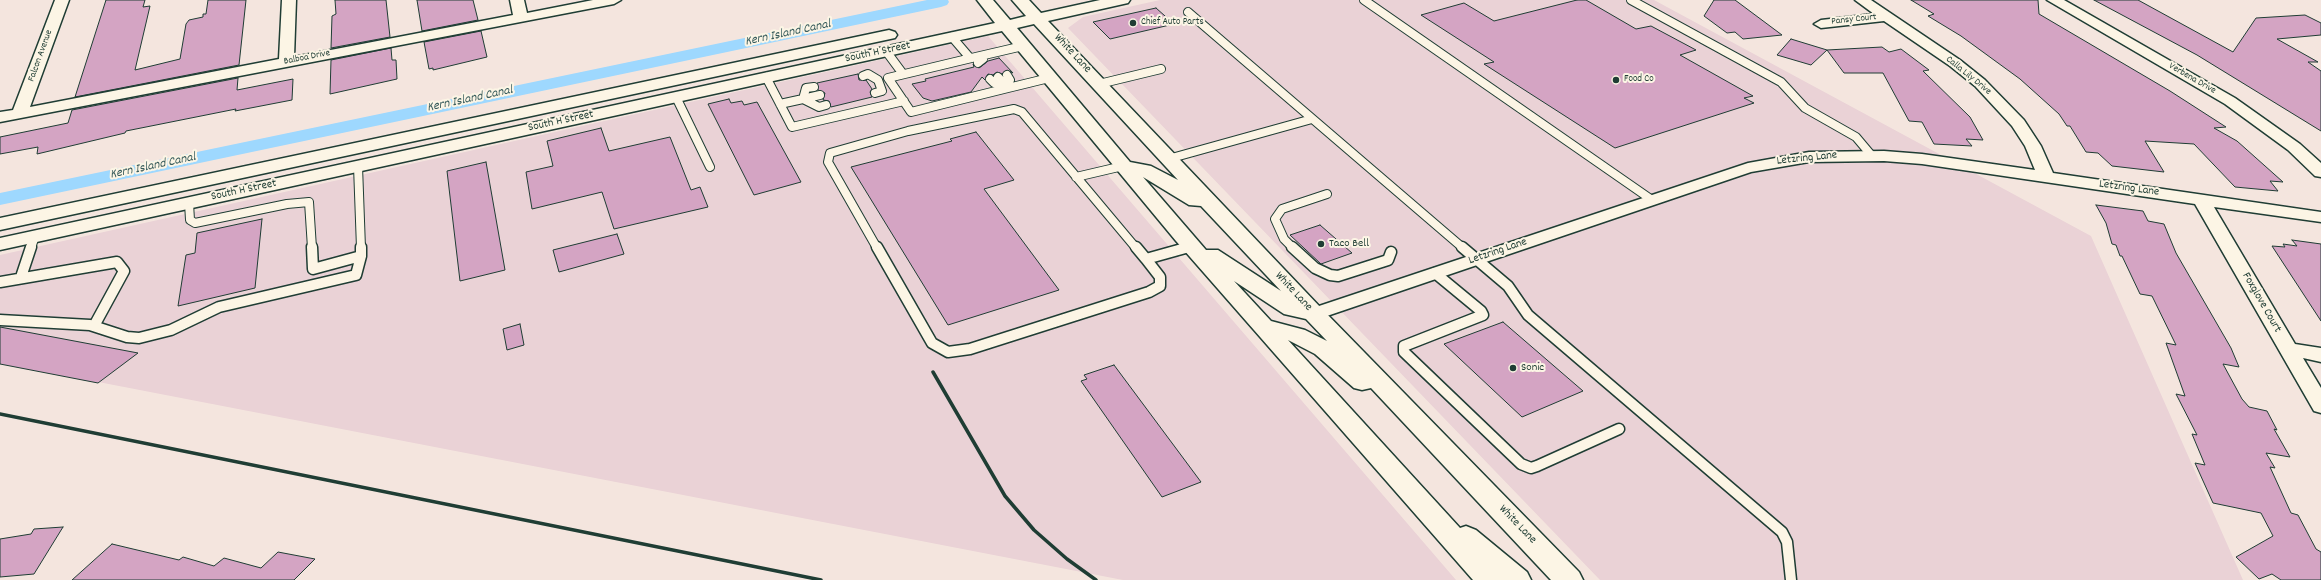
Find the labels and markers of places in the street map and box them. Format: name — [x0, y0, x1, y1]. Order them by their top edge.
place label: Chief Auto Parts — [1141, 17, 1204, 29]
marker: Chief Auto Parts — [1128, 18, 1138, 28]
place label: Food Co — [1624, 74, 1654, 86]
marker: Food Co — [1611, 75, 1621, 85]
place label: Taco Bell — [1329, 237, 1369, 251]
marker: Taco Bell — [1316, 239, 1326, 249]
place label: Sonic — [1521, 361, 1544, 375]
marker: Sonic — [1508, 363, 1518, 373]

